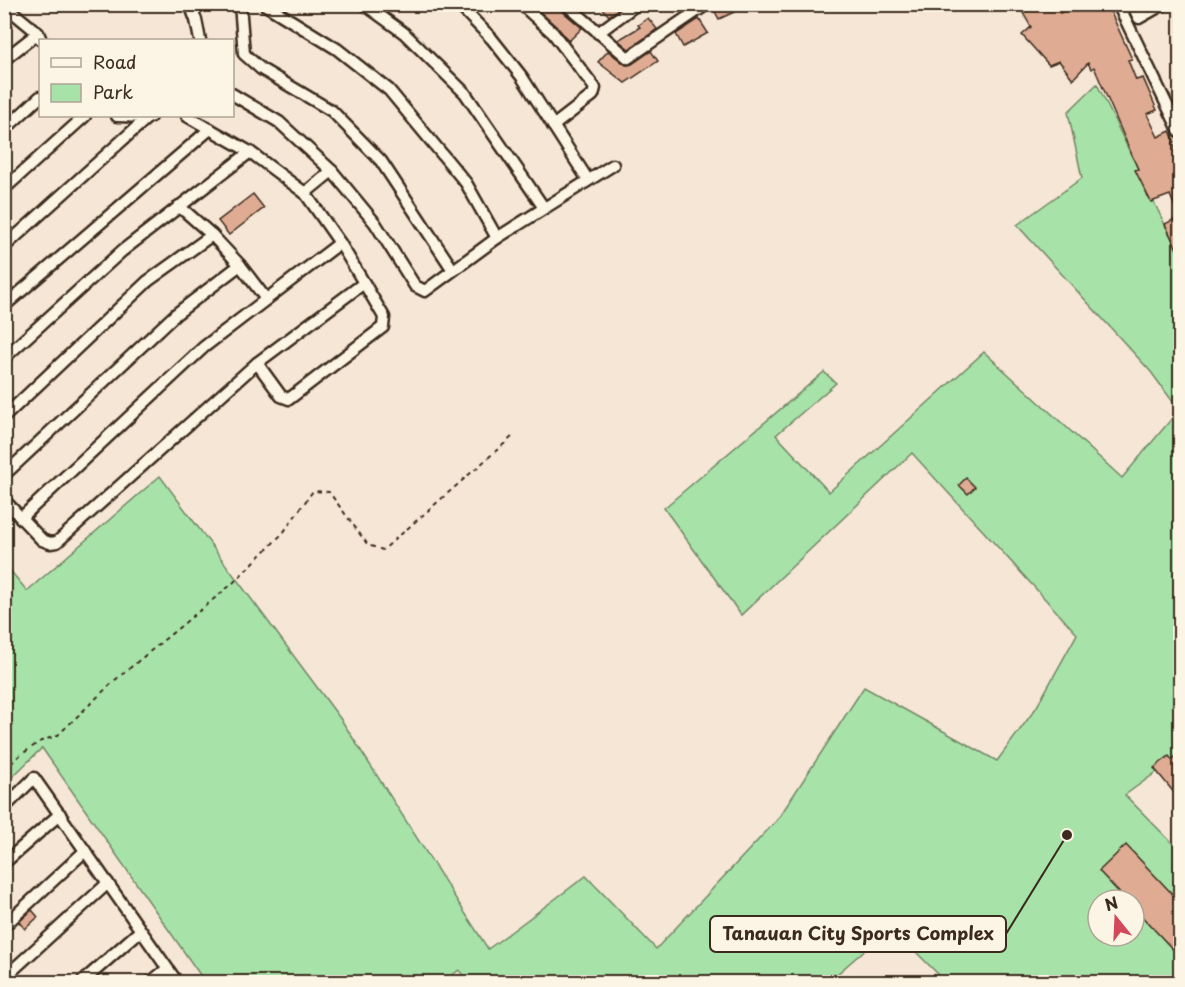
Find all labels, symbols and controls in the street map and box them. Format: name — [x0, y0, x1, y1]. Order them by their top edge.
legend — [39, 39, 234, 117]
text: Road — [93, 48, 137, 75]
text: Park — [93, 78, 133, 105]
north arrow — [1086, 888, 1146, 948]
text: N — [1101, 889, 1121, 916]
callout: Tanauan City Sports Complex — [710, 916, 1006, 952]
text: Tanauan City Sports Complex — [722, 919, 994, 946]

